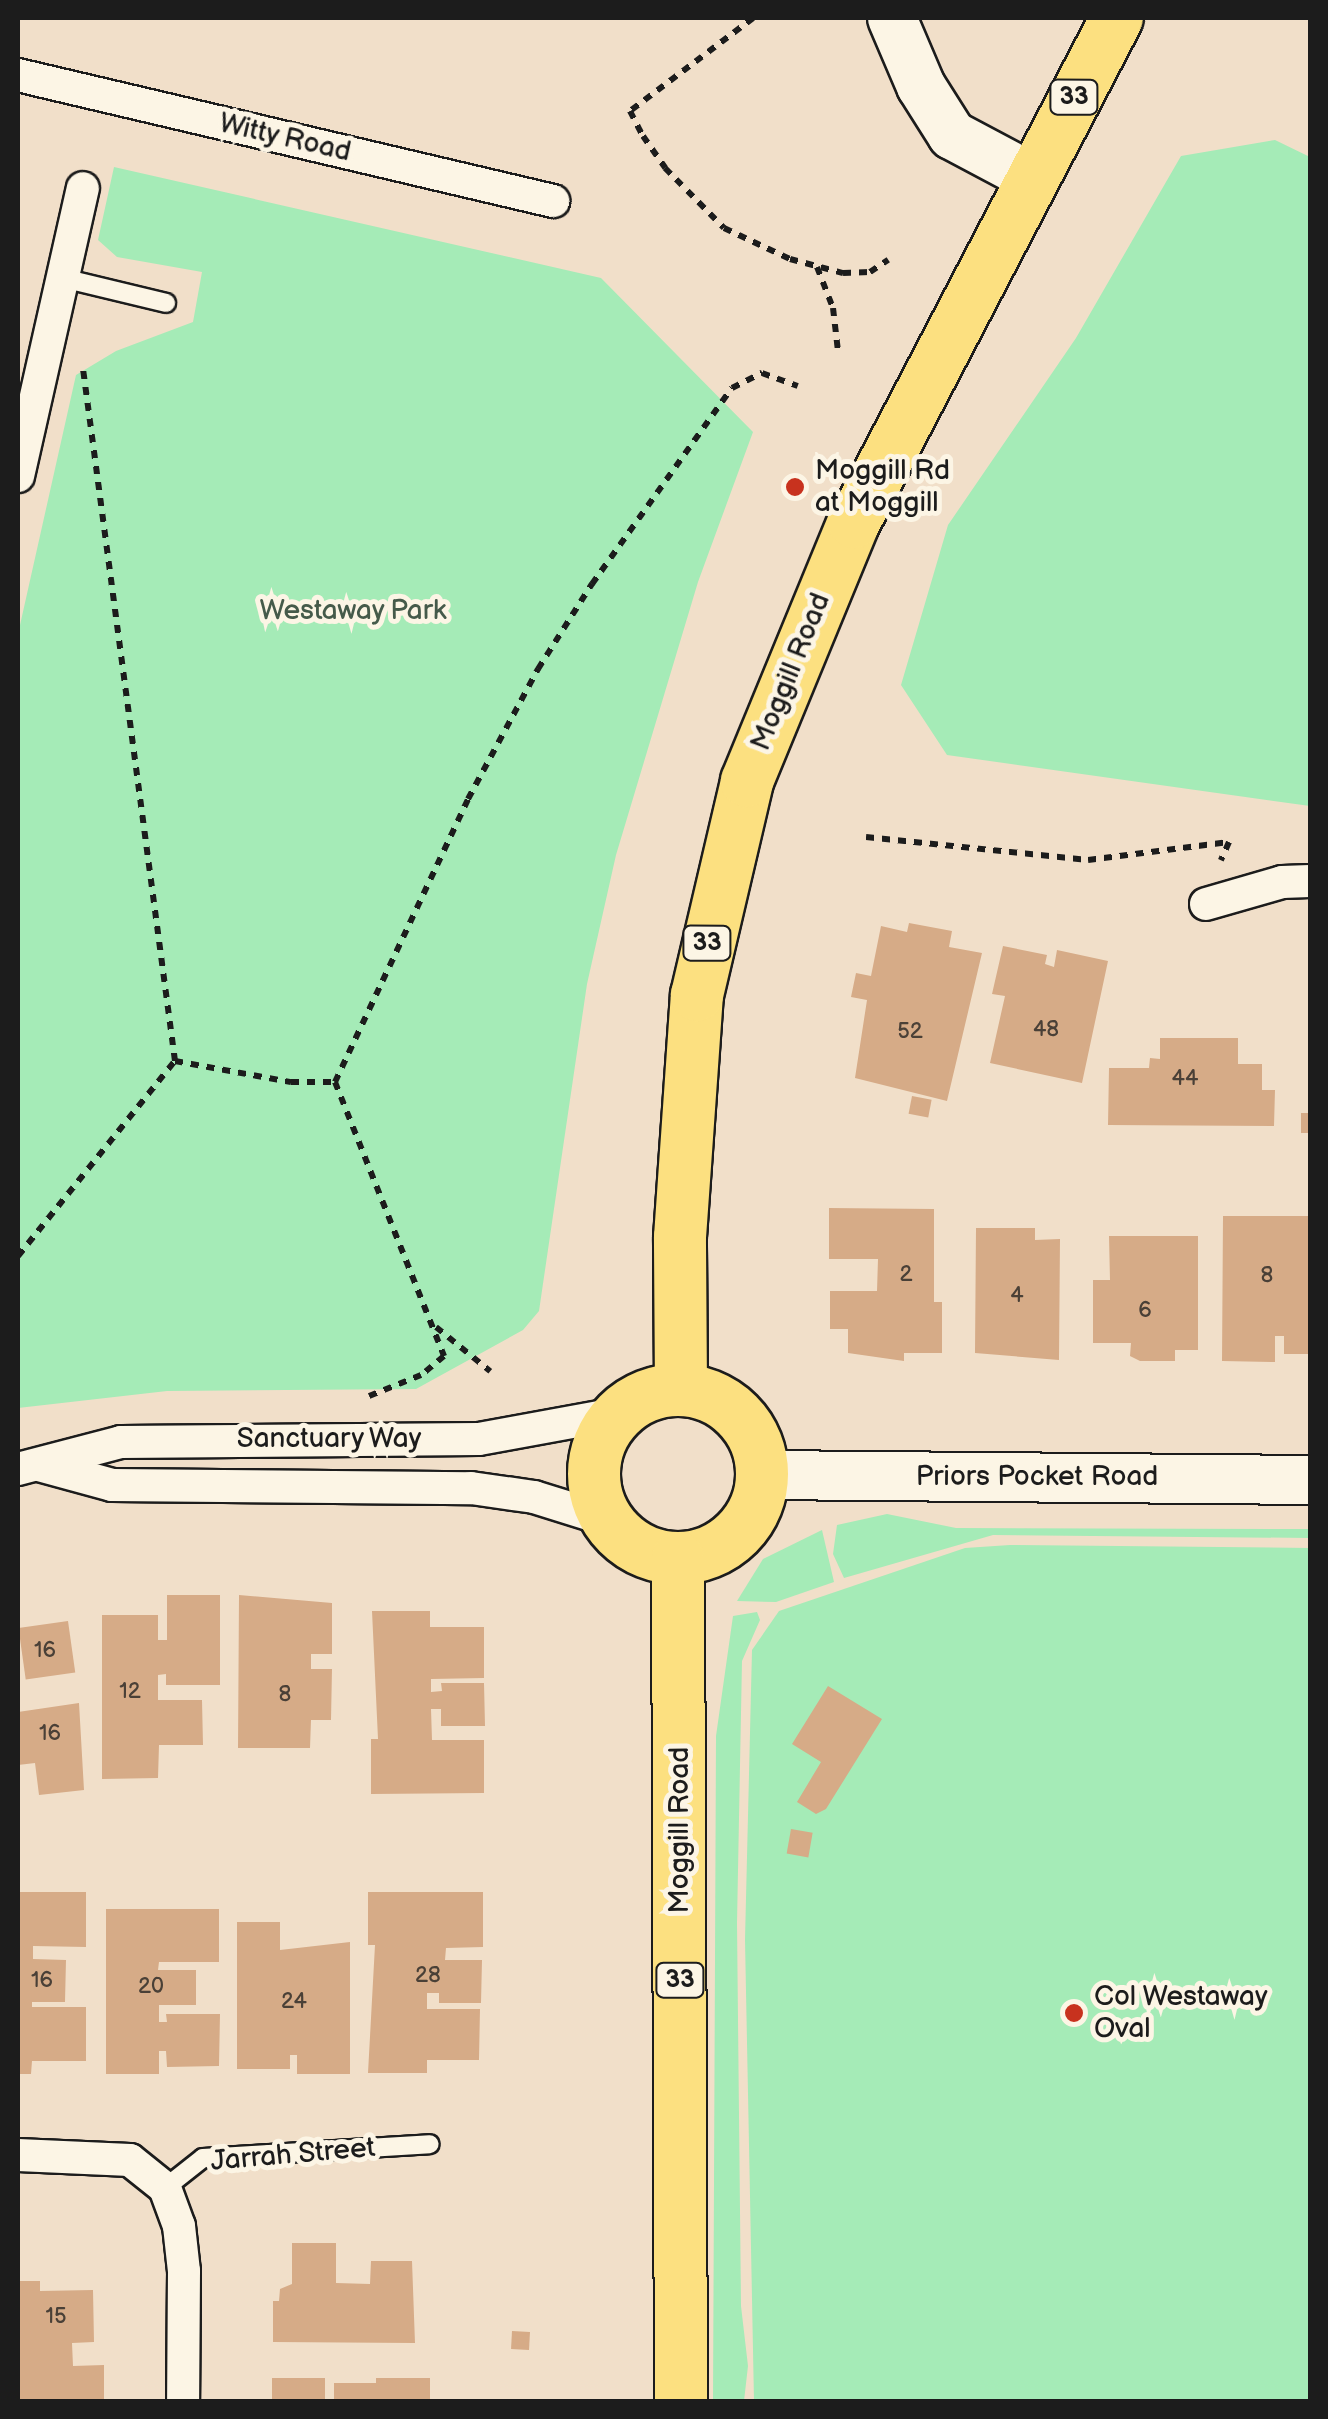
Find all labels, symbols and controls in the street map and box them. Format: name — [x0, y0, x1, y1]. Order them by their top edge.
road number: 33 — [1049, 77, 1099, 117]
street label: Witty Road — [215, 106, 355, 170]
place label: Moggill Rd at Moggill — [815, 454, 950, 520]
marker: Moggill Rd at Moggill — [784, 476, 806, 498]
street label: Moggill Road — [744, 588, 838, 756]
park label: Westaway Park — [259, 594, 447, 628]
road number: 33 — [682, 923, 732, 963]
house number: 48 — [1033, 1017, 1059, 1043]
house number: 52 — [897, 1019, 923, 1045]
house number: 44 — [1172, 1066, 1198, 1092]
house number: 2 — [900, 1262, 912, 1288]
house number: 8 — [1261, 1263, 1273, 1289]
house number: 4 — [1010, 1283, 1024, 1309]
house number: 6 — [1138, 1298, 1152, 1324]
street label: Sanctuary Way — [235, 1422, 423, 1456]
street label: Priors Pocket Road — [916, 1460, 1158, 1494]
house number: 16 — [34, 1638, 56, 1664]
house number: 12 — [119, 1679, 141, 1705]
house number: 8 — [279, 1682, 291, 1708]
house number: 16 — [39, 1721, 61, 1747]
street label: Moggill Road — [663, 1747, 697, 1913]
road number: 33 — [655, 1960, 705, 2000]
house number: 28 — [415, 1963, 441, 1989]
house number: 16 — [31, 1968, 53, 1994]
house number: 20 — [138, 1974, 164, 2000]
place label: Col Westaway Oval — [1094, 1980, 1269, 2046]
house number: 24 — [281, 1989, 307, 2015]
marker: Col Westaway Oval — [1063, 2002, 1085, 2024]
street label: Jarrah Street — [209, 2131, 377, 2179]
house number: 15 — [45, 2304, 67, 2330]

